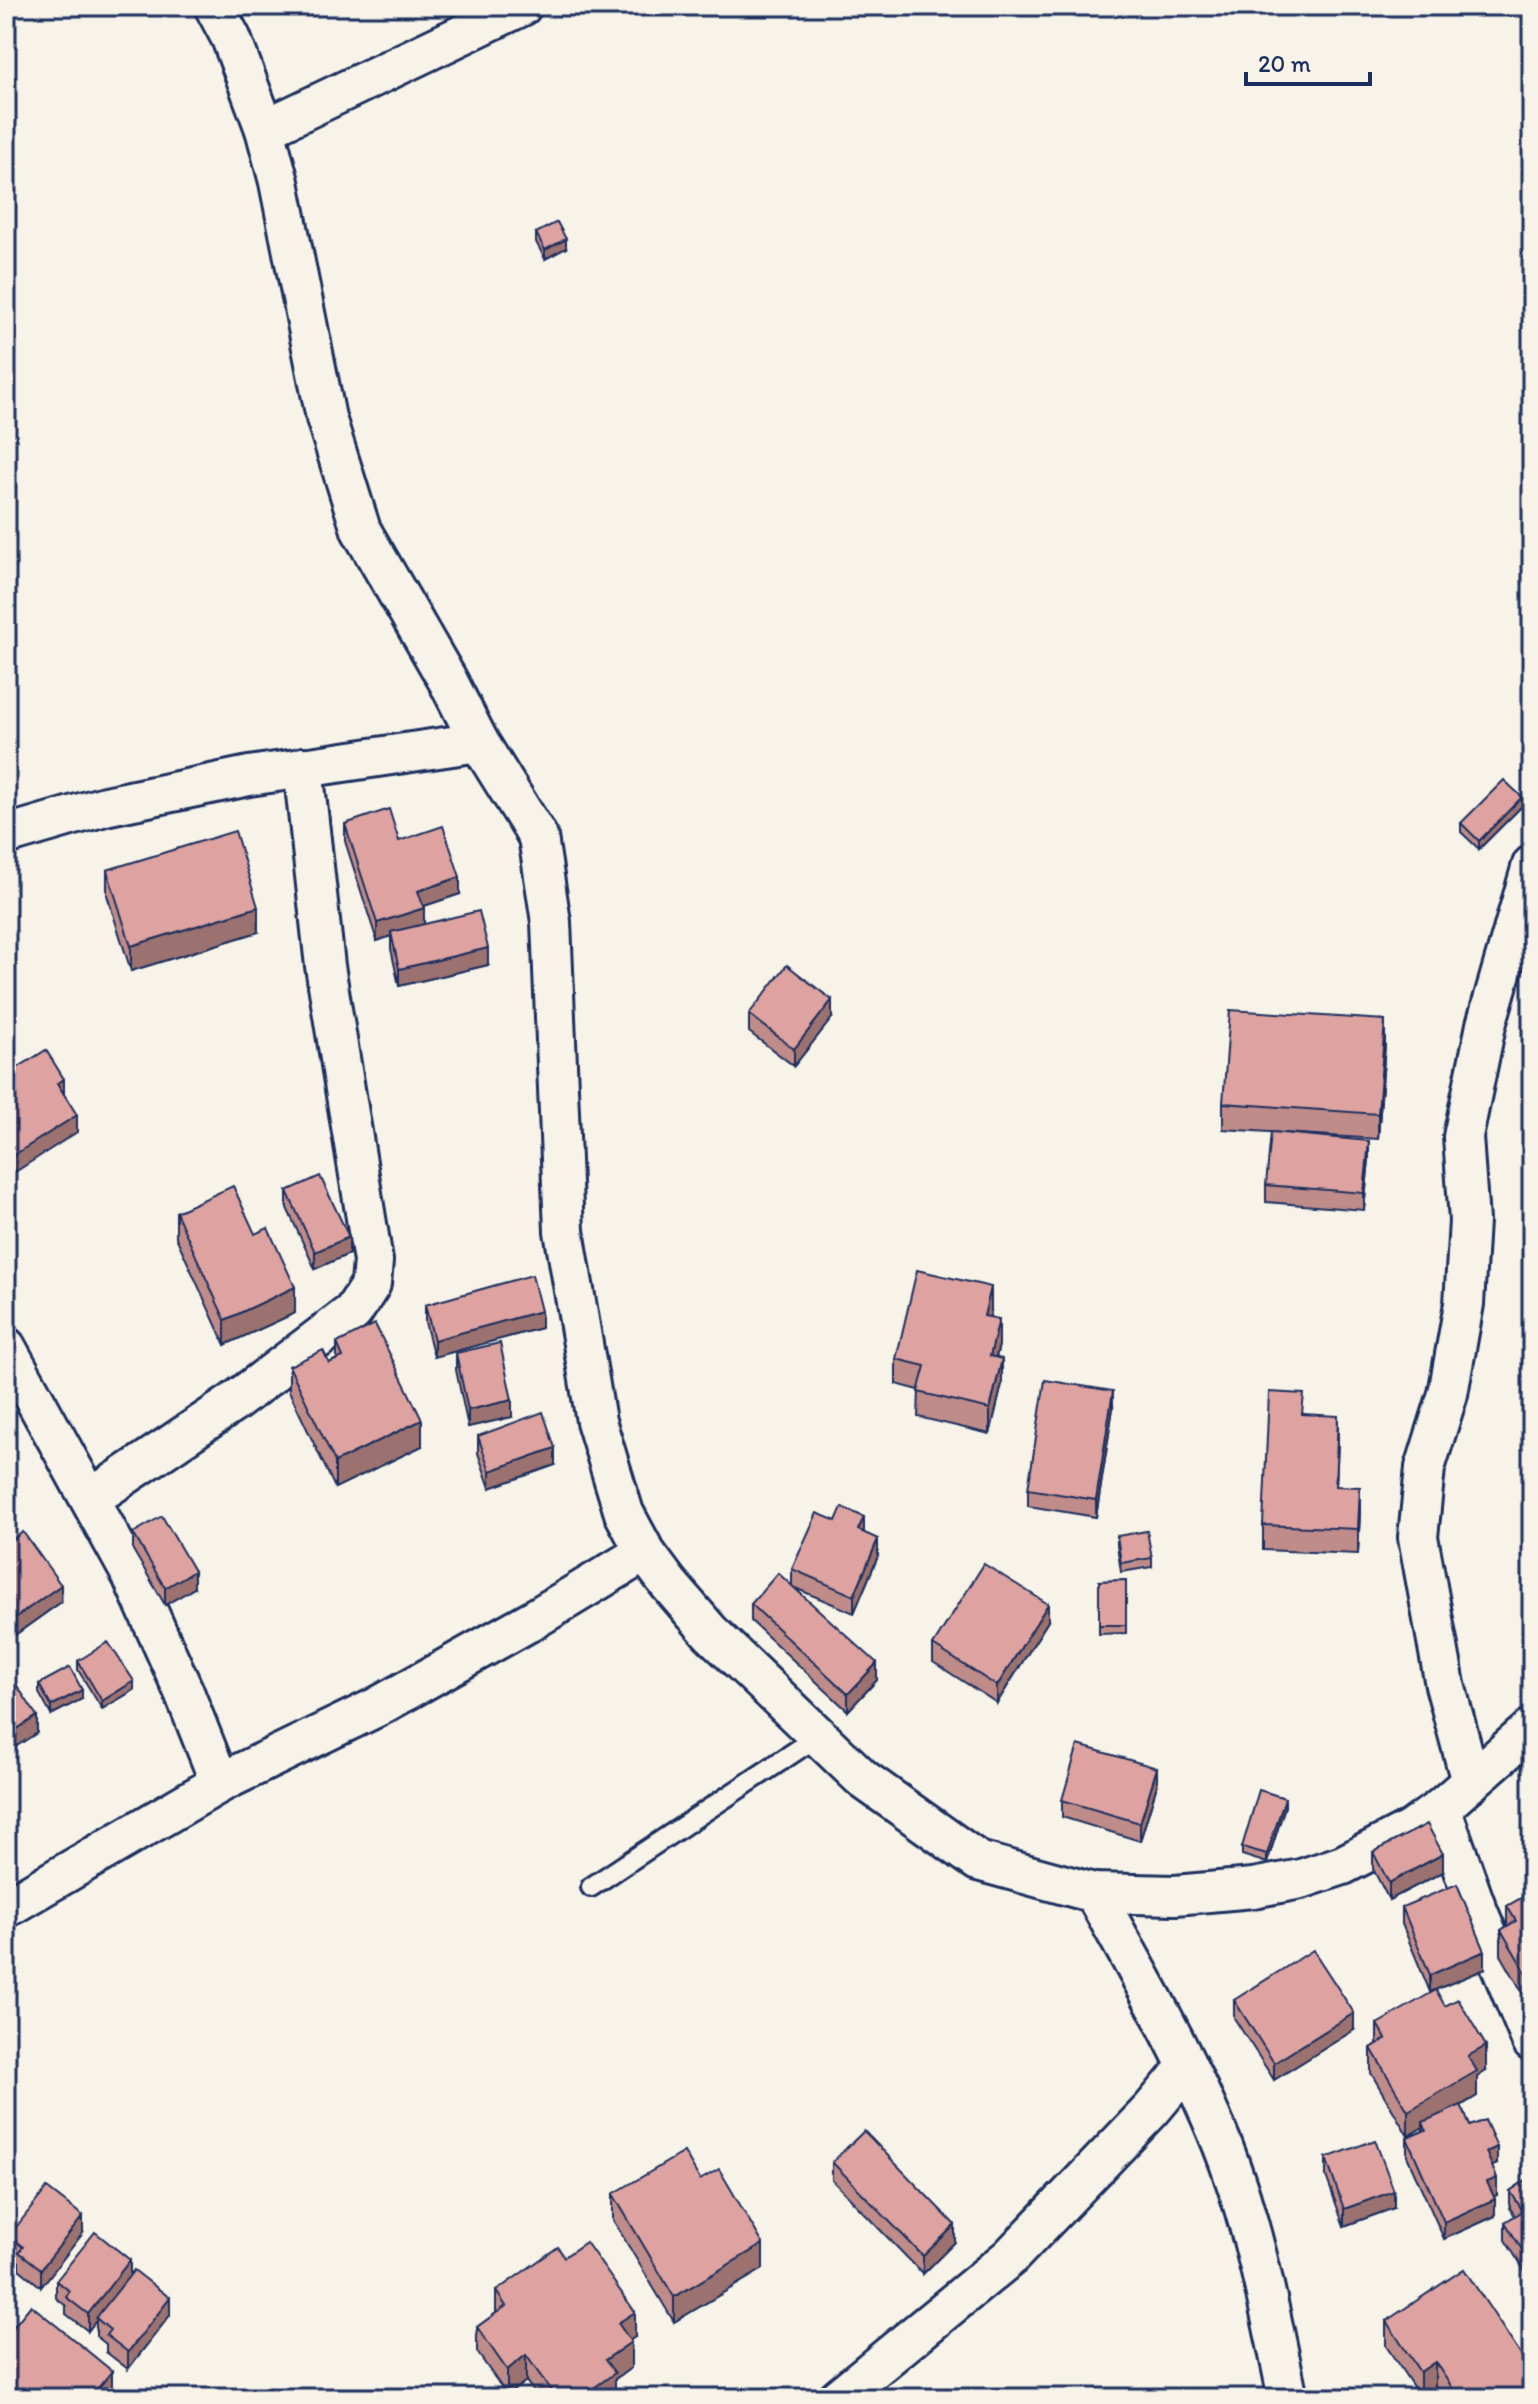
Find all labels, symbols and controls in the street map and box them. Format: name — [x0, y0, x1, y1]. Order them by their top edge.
scale bar — [1246, 36, 1370, 86]
text: 20 m — [1258, 49, 1311, 78]

